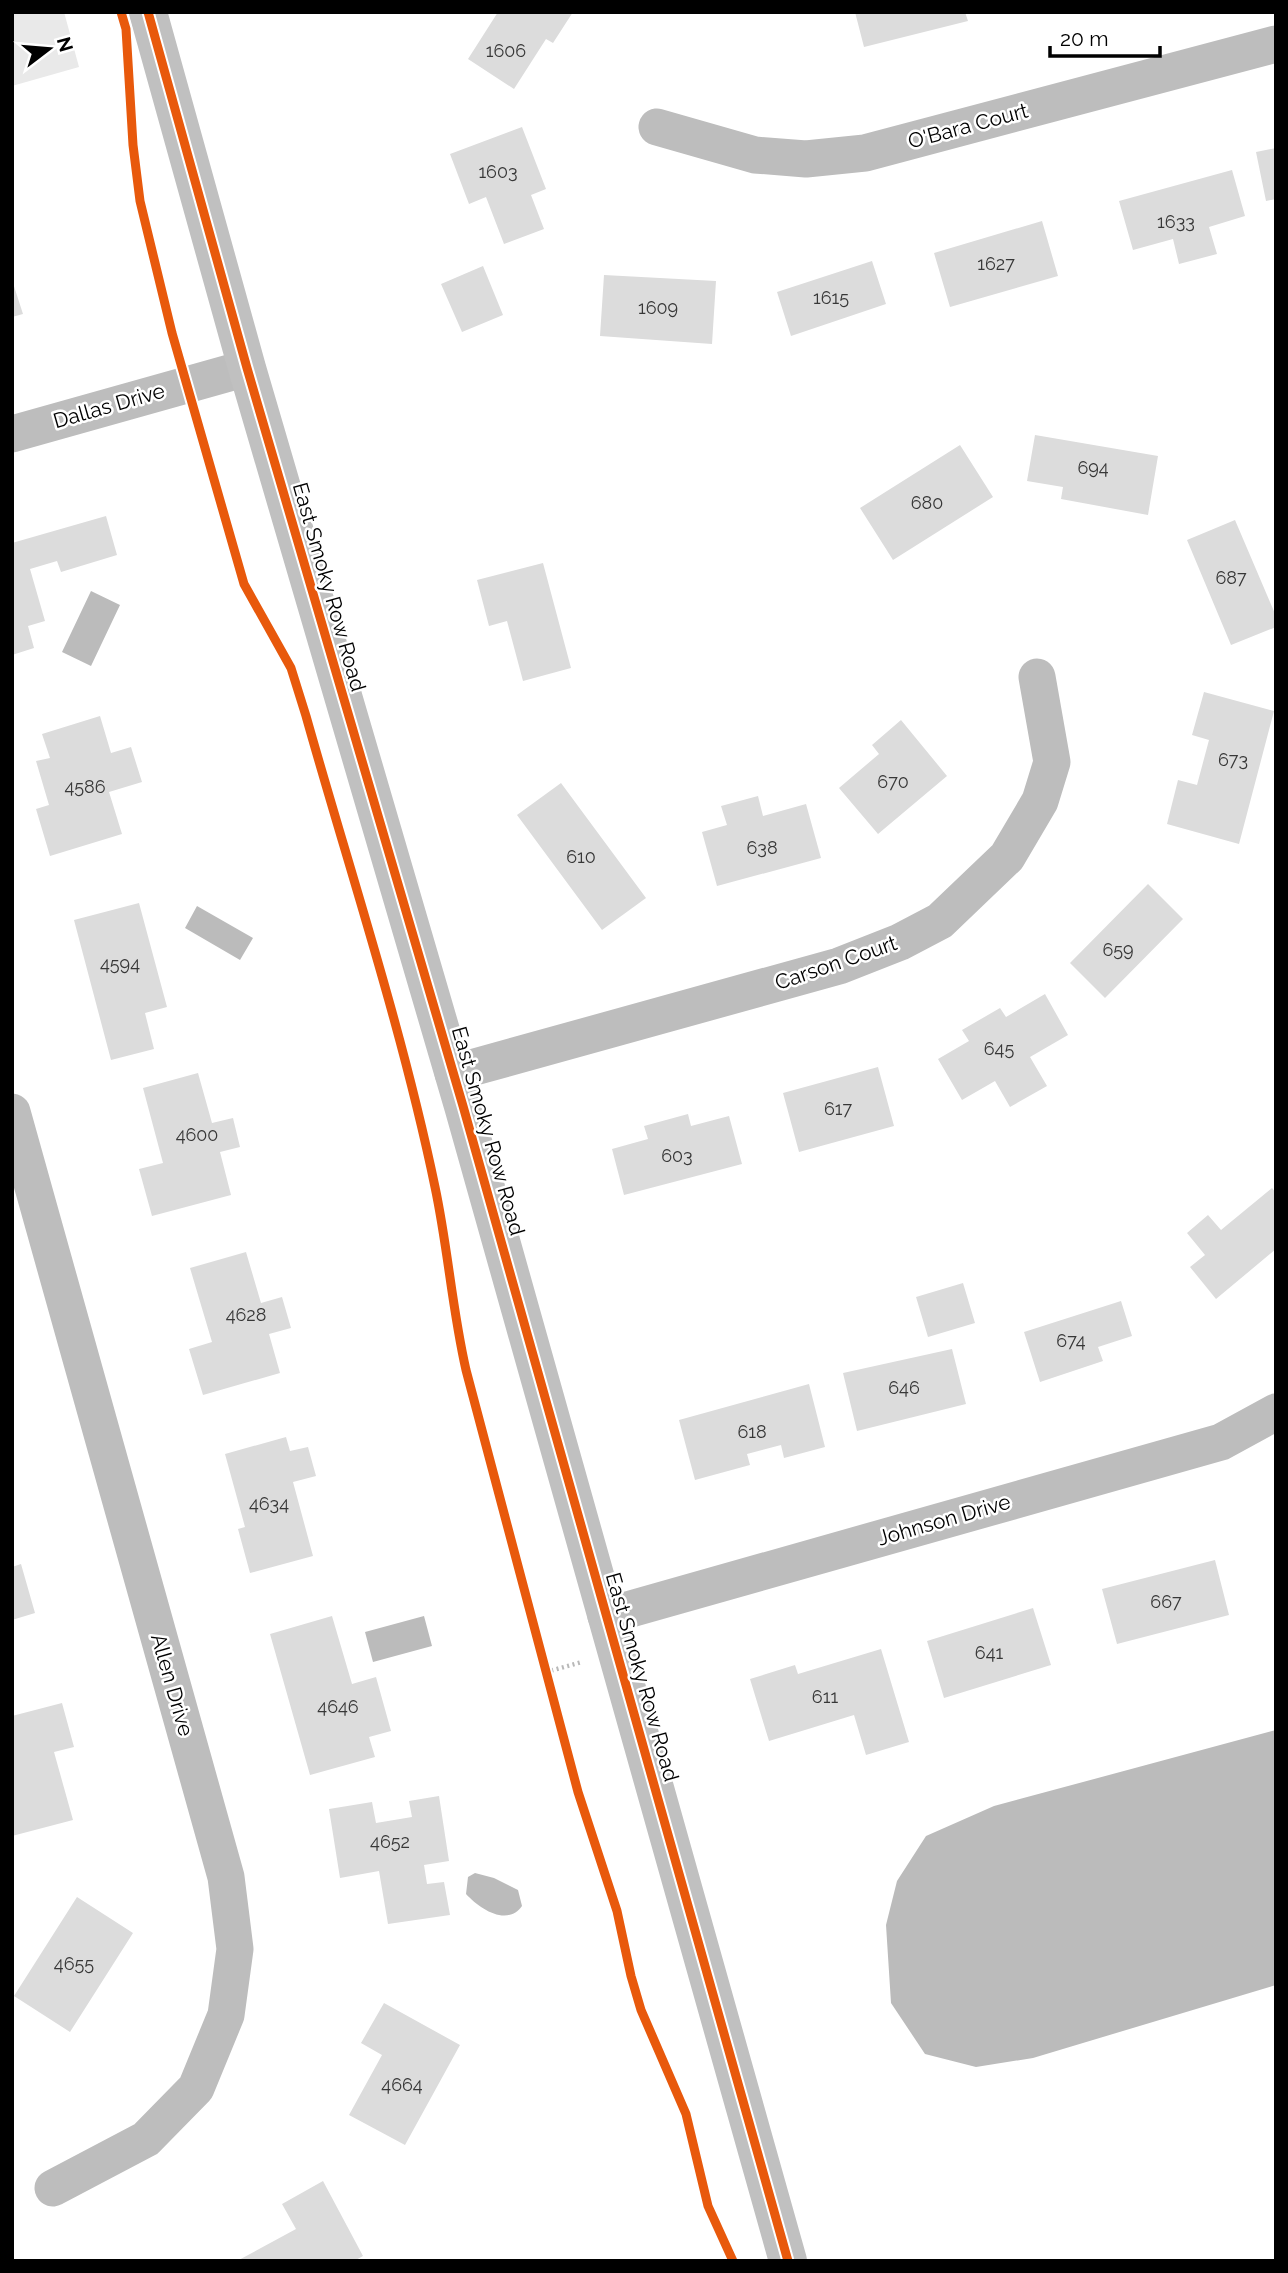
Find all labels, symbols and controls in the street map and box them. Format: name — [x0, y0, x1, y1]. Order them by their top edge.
north arrow — [14, 14, 84, 84]
scale bar — [1050, 14, 1160, 58]
text: 20 m — [1060, 26, 1108, 51]
text: N — [53, 34, 78, 54]
house number: 1606 — [486, 40, 526, 61]
street label: O'Bara Court — [905, 97, 1031, 154]
house number: 1603 — [478, 161, 518, 182]
house number: 1633 — [1157, 211, 1195, 232]
house number: 1627 — [977, 253, 1015, 274]
house number: 1615 — [813, 287, 849, 308]
house number: 1609 — [638, 297, 678, 318]
street label: Dallas Drive — [50, 378, 168, 433]
house number: 694 — [1077, 457, 1109, 478]
street label: East Smoky Row Road — [288, 479, 371, 694]
house number: 680 — [911, 492, 943, 513]
house number: 687 — [1215, 567, 1247, 588]
house number: 673 — [1218, 749, 1248, 770]
house number: 670 — [877, 771, 909, 792]
house number: 4586 — [64, 776, 106, 797]
house number: 638 — [746, 837, 778, 858]
house number: 610 — [566, 846, 596, 867]
street label: Carson Court — [772, 930, 900, 995]
house number: 659 — [1102, 939, 1134, 960]
house number: 4594 — [100, 953, 140, 974]
street label: East Smoky Row Road — [447, 1023, 530, 1238]
house number: 645 — [984, 1038, 1014, 1059]
house number: 617 — [824, 1098, 852, 1119]
house number: 4600 — [176, 1124, 218, 1145]
house number: 603 — [661, 1145, 693, 1166]
house number: 4628 — [226, 1304, 266, 1325]
house number: 674 — [1056, 1330, 1086, 1351]
house number: 646 — [888, 1377, 920, 1398]
house number: 618 — [737, 1421, 767, 1442]
street label: Johnson Drive — [874, 1489, 1013, 1550]
house number: 4634 — [249, 1493, 289, 1514]
street label: East Smoky Row Road — [601, 1569, 684, 1784]
house number: 667 — [1150, 1591, 1182, 1612]
street label: Allen Drive — [146, 1631, 199, 1739]
house number: 641 — [975, 1642, 1003, 1663]
house number: 611 — [812, 1686, 838, 1707]
house number: 4646 — [317, 1696, 359, 1717]
house number: 4652 — [370, 1831, 410, 1852]
house number: 4655 — [54, 1953, 94, 1974]
house number: 4664 — [381, 2074, 423, 2095]

